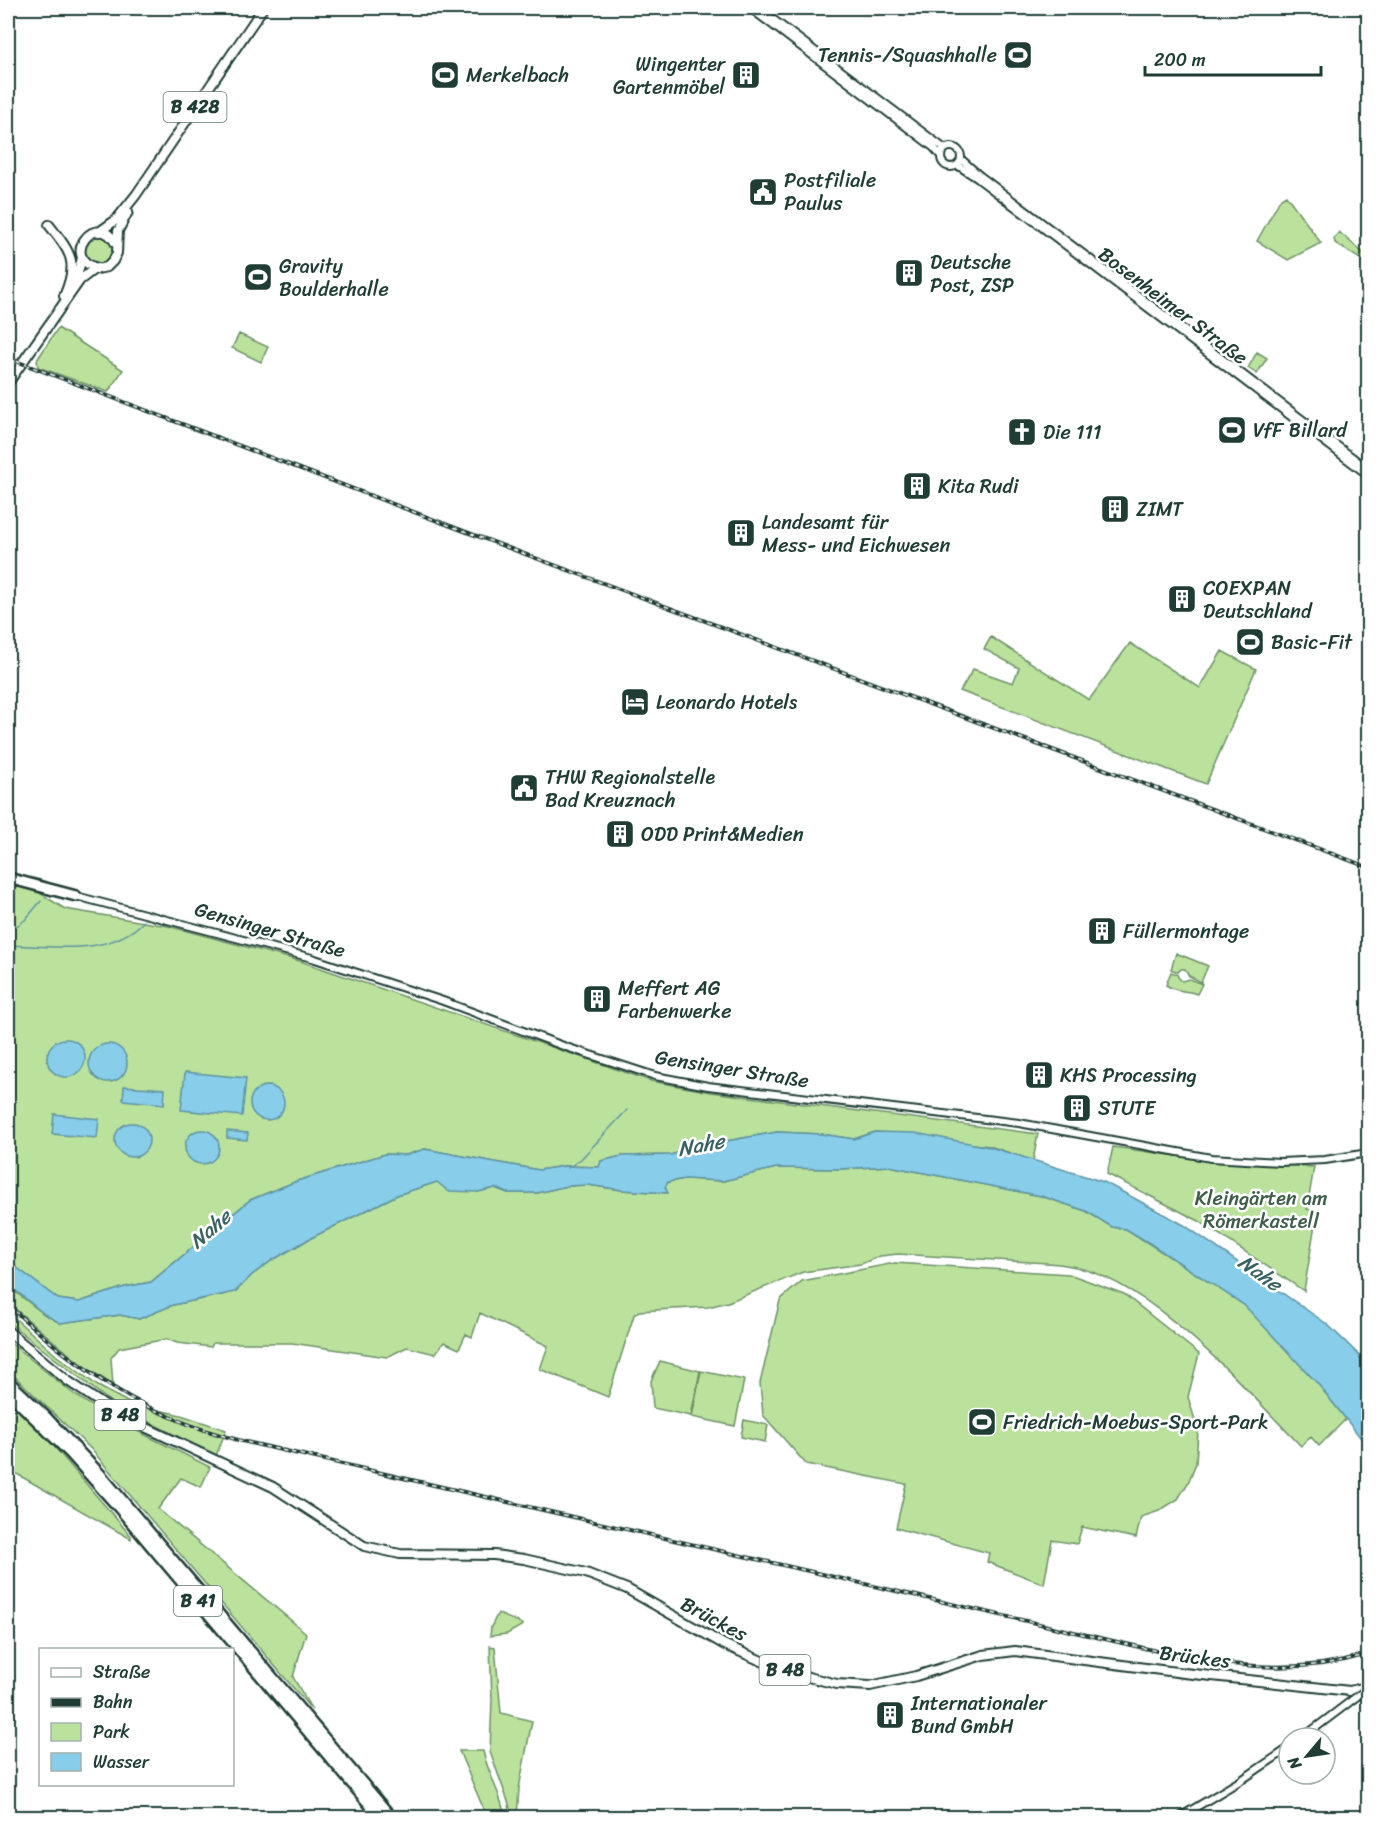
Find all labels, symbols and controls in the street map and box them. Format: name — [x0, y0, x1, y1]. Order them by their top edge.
place label: Tennis-/Squashhalle — [818, 38, 997, 73]
sports icon: Tennis-/Squashhalle — [1002, 39, 1034, 71]
scale bar — [1145, 39, 1320, 77]
text: 200 m — [1154, 44, 1206, 76]
place label: Wingenter Gartenmöbel — [613, 47, 727, 105]
place label: Merkelbach — [466, 58, 569, 93]
sports icon: Merkelbach — [429, 59, 461, 91]
building icon: Wingenter Gartenmöbel — [730, 59, 762, 91]
road number: B 428 — [164, 92, 226, 122]
place label: Postfiliale Paulus — [784, 163, 876, 221]
public building icon: Postfiliale Paulus — [747, 176, 779, 208]
street label: Bosenheimer Straße — [1090, 238, 1256, 374]
place label: Deutsche Post, ZSP — [930, 245, 1014, 303]
place label: Gravity Boulderhalle — [279, 249, 389, 307]
building icon: Deutsche Post, ZSP — [893, 257, 925, 289]
sports icon: Gravity Boulderhalle — [242, 261, 274, 293]
place label: VfF Billard — [1253, 413, 1348, 448]
sports icon: VfF Billard — [1216, 414, 1248, 446]
place label: Die 111 — [1043, 415, 1102, 450]
church icon: Die 111 — [1006, 416, 1038, 448]
place label: Kita Rudi — [938, 469, 1020, 504]
building icon: Kita Rudi — [901, 470, 933, 502]
place label: ZIMT — [1136, 492, 1184, 527]
building icon: ZIMT — [1099, 493, 1131, 525]
place label: Landesamt für Mess- und Eichwesen — [762, 505, 950, 563]
building icon: Landesamt für Mess- und Eichwesen — [725, 517, 757, 549]
place label: COEXPAN Deutschland — [1203, 571, 1313, 629]
building icon: COEXPAN Deutschland — [1166, 583, 1198, 615]
place label: Basic-Fit — [1271, 625, 1353, 660]
sports icon: Basic-Fit — [1234, 626, 1266, 658]
place label: Leonardo Hotels — [656, 685, 798, 720]
hotel icon: Leonardo Hotels — [619, 686, 651, 718]
place label: THW Regionalstelle Bad Kreuznach — [545, 760, 716, 818]
public building icon: THW Regionalstelle Bad Kreuznach — [508, 772, 540, 804]
place label: ODD Print&Medien — [641, 817, 804, 852]
building icon: ODD Print&Medien — [604, 818, 636, 850]
street label: Gensinger Straße — [191, 892, 349, 968]
place label: Füllermontage — [1123, 914, 1249, 949]
building icon: Füllermontage — [1086, 915, 1118, 947]
place label: Meffert AG Farbenwerke — [618, 971, 732, 1029]
building icon: Meffert AG Farbenwerke — [581, 983, 613, 1015]
street label: Gensinger Straße — [653, 1040, 811, 1098]
place label: KHS Processing — [1060, 1058, 1197, 1093]
building icon: KHS Processing — [1023, 1059, 1055, 1091]
place label: STUTE — [1098, 1091, 1157, 1126]
building icon: STUTE — [1061, 1092, 1093, 1124]
water label: Nahe — [674, 1121, 730, 1168]
park label: Kleingärten am Römerkastell — [1195, 1181, 1327, 1239]
water label: Nahe — [180, 1198, 242, 1259]
water label: Nahe — [1230, 1244, 1292, 1303]
road number: B 48 — [94, 1400, 146, 1430]
place label: Friedrich-Moebus-Sport-Park — [1003, 1405, 1269, 1440]
sports icon: Friedrich-Moebus-Sport-Park — [966, 1406, 998, 1438]
road number: B 41 — [174, 1586, 222, 1616]
street label: Brückes — [674, 1587, 755, 1652]
street label: Brückes — [1157, 1635, 1233, 1679]
legend — [39, 1648, 234, 1786]
road number: B 48 — [760, 1655, 810, 1685]
text: Straße — [93, 1656, 150, 1688]
text: Bahn — [93, 1686, 133, 1718]
place label: Internationaler Bund GmbH — [910, 1686, 1048, 1744]
building icon: Internationaler Bund GmbH — [874, 1699, 906, 1731]
text: Park — [93, 1716, 130, 1748]
north arrow — [1277, 1726, 1337, 1786]
text: Wasser — [93, 1746, 151, 1778]
text: N — [1279, 1750, 1310, 1776]

